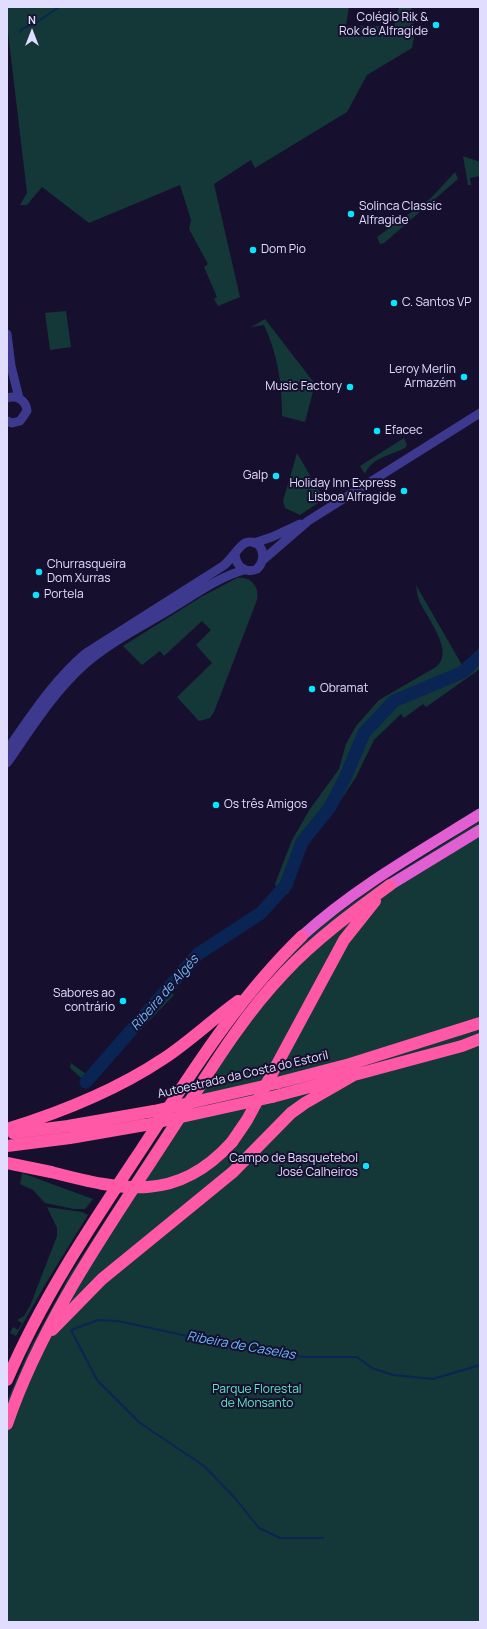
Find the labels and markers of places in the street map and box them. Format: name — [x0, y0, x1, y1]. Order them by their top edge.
place label: Colégio Rik & Rok de Alfragide — [339, 11, 428, 39]
marker: Colégio Rik & Rok de Alfragide — [431, 20, 441, 30]
place label: Solinca Classic Alfragide — [359, 200, 442, 228]
marker: Solinca Classic Alfragide — [346, 209, 356, 219]
place label: Dom Pio — [261, 243, 306, 257]
marker: Dom Pio — [248, 245, 258, 255]
place label: C. Santos VP — [402, 296, 471, 310]
marker: C. Santos VP — [389, 298, 399, 308]
place label: Leroy Merlin Armazém — [389, 363, 456, 391]
marker: Leroy Merlin Armazém — [459, 372, 469, 382]
place label: Music Factory — [265, 380, 342, 394]
marker: Music Factory — [345, 382, 355, 392]
place label: Efacec — [385, 424, 423, 438]
marker: Efacec — [372, 426, 382, 436]
place label: Galp — [243, 469, 268, 483]
marker: Galp — [271, 471, 281, 481]
place label: Holiday Inn Express Lisboa Alfragide — [289, 477, 396, 505]
marker: Holiday Inn Express Lisboa Alfragide — [399, 486, 409, 496]
place label: Churrasqueira Dom Xurras — [47, 558, 126, 586]
marker: Churrasqueira Dom Xurras — [34, 567, 44, 577]
place label: Portela — [44, 588, 84, 602]
marker: Portela — [31, 590, 41, 600]
place label: Obramat — [320, 682, 368, 696]
marker: Obramat — [307, 684, 317, 694]
place label: Os três Amigos — [224, 798, 307, 812]
marker: Os três Amigos — [211, 800, 221, 810]
place label: Sabores ao contrário — [53, 987, 115, 1015]
marker: Sabores ao contrário — [118, 996, 128, 1006]
place label: Campo de Basquetebol José Calheiros — [229, 1152, 358, 1180]
marker: Campo de Basquetebol José Calheiros — [361, 1161, 371, 1171]

